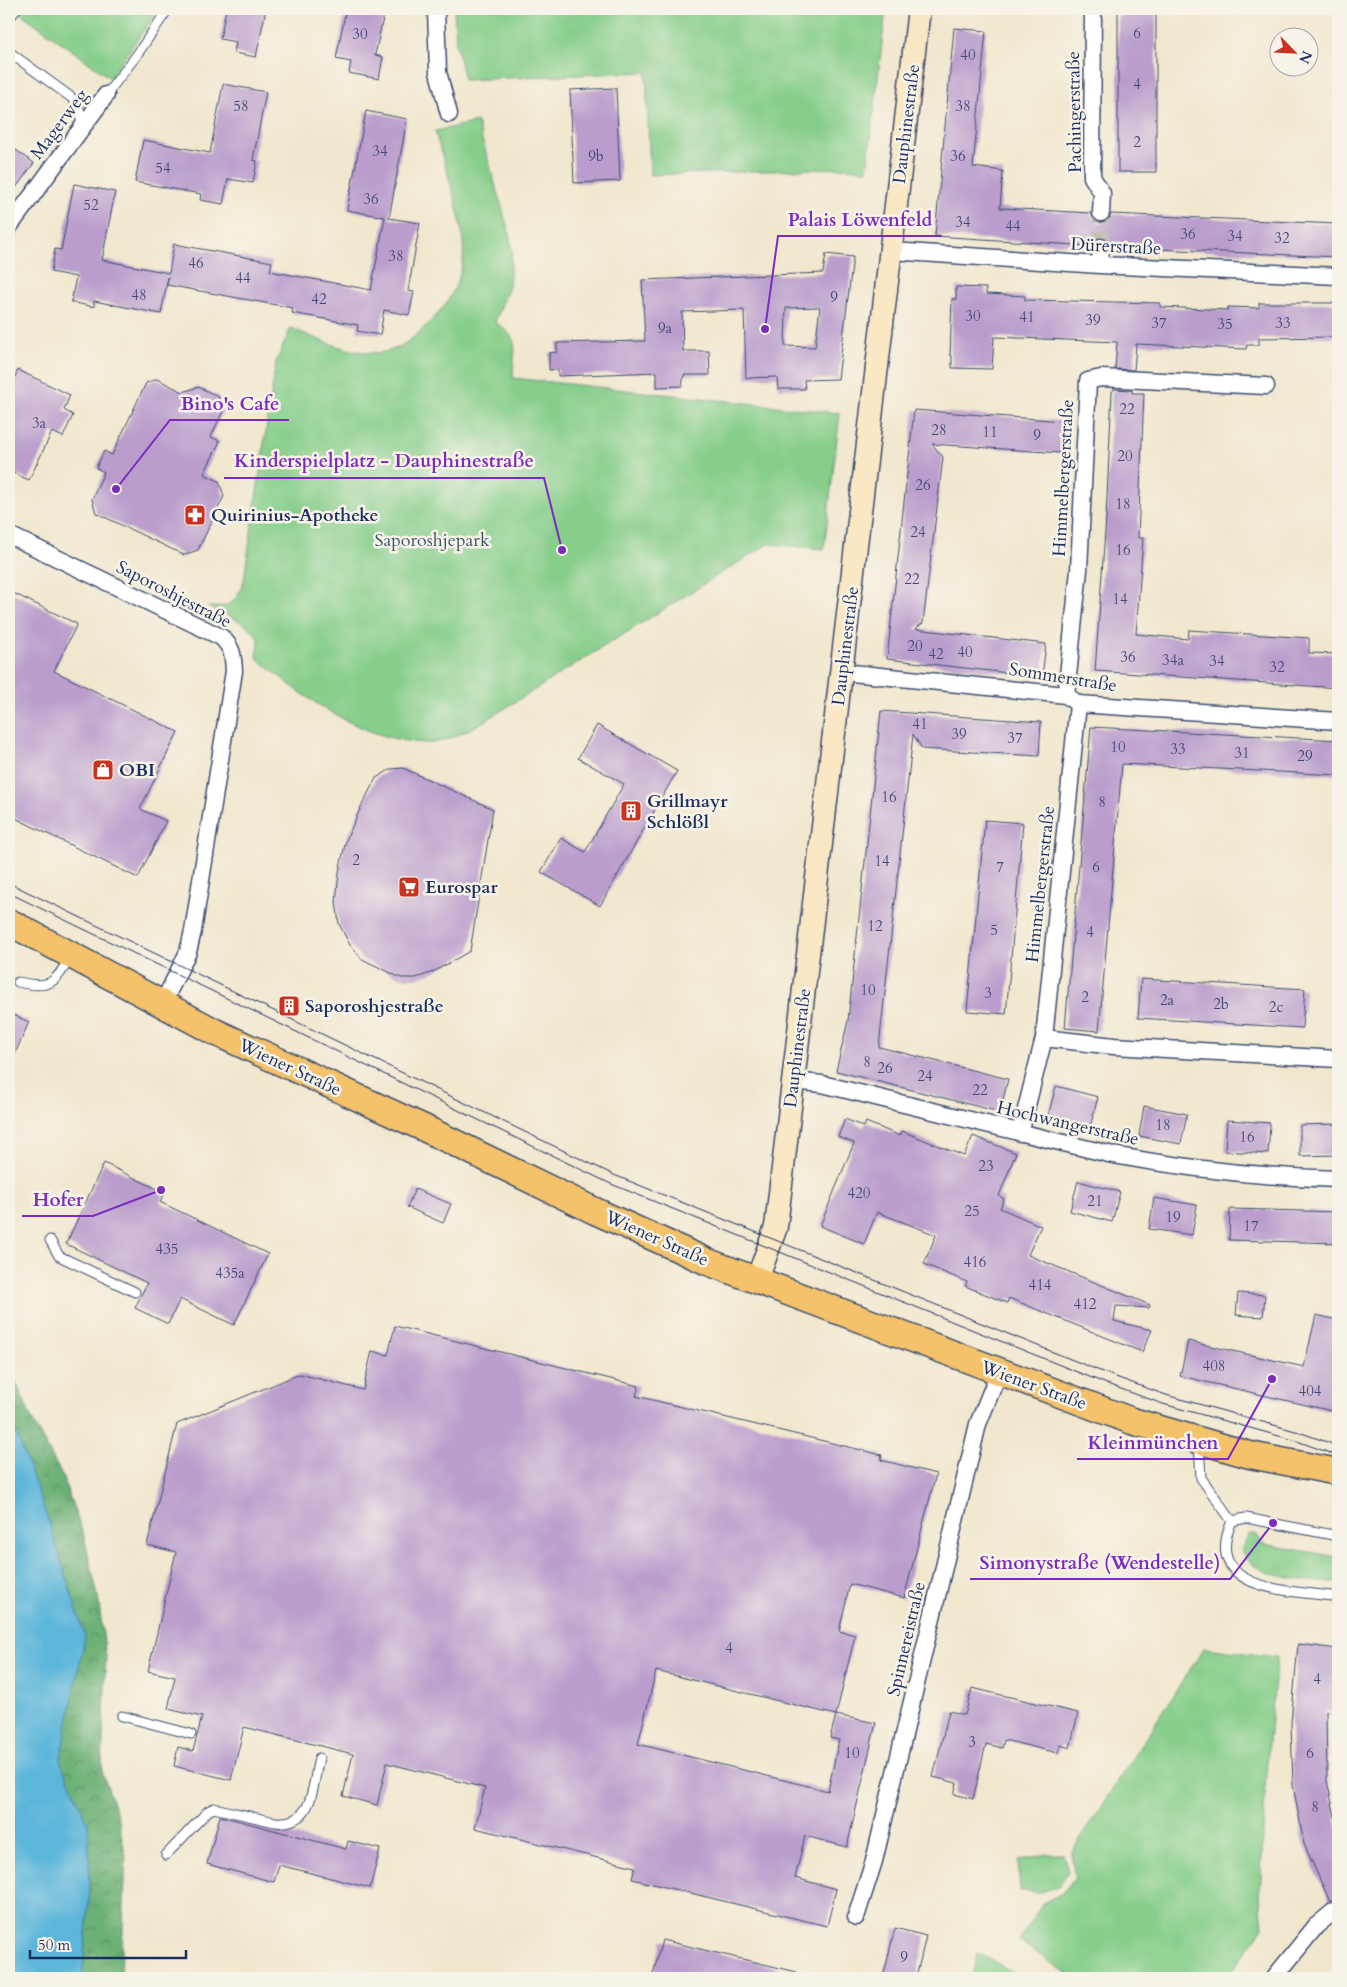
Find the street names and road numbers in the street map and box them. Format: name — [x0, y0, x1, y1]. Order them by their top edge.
street label: Pachingerstraße — [1061, 51, 1088, 173]
street label: Dauphinestraße — [887, 63, 926, 185]
street label: Magerweg — [25, 83, 95, 165]
street label: Dürerstraße — [1070, 232, 1162, 261]
street label: Himmelbergerstraße — [1047, 399, 1080, 557]
street label: Saporoshjestraße — [112, 555, 236, 634]
street label: Dauphinestraße — [826, 585, 865, 707]
street label: Sommerstraße — [1007, 657, 1119, 698]
street label: Himmelbergerstraße — [1020, 804, 1061, 964]
street label: Dauphinestraße — [778, 987, 817, 1109]
street label: Wiener Straße — [233, 1032, 345, 1102]
street label: Hochwangerstraße — [994, 1095, 1141, 1152]
street label: Wiener Straße — [600, 1204, 713, 1272]
street label: Wiener Straße — [977, 1354, 1090, 1416]
street label: Spinnereistraße — [881, 1579, 932, 1699]

